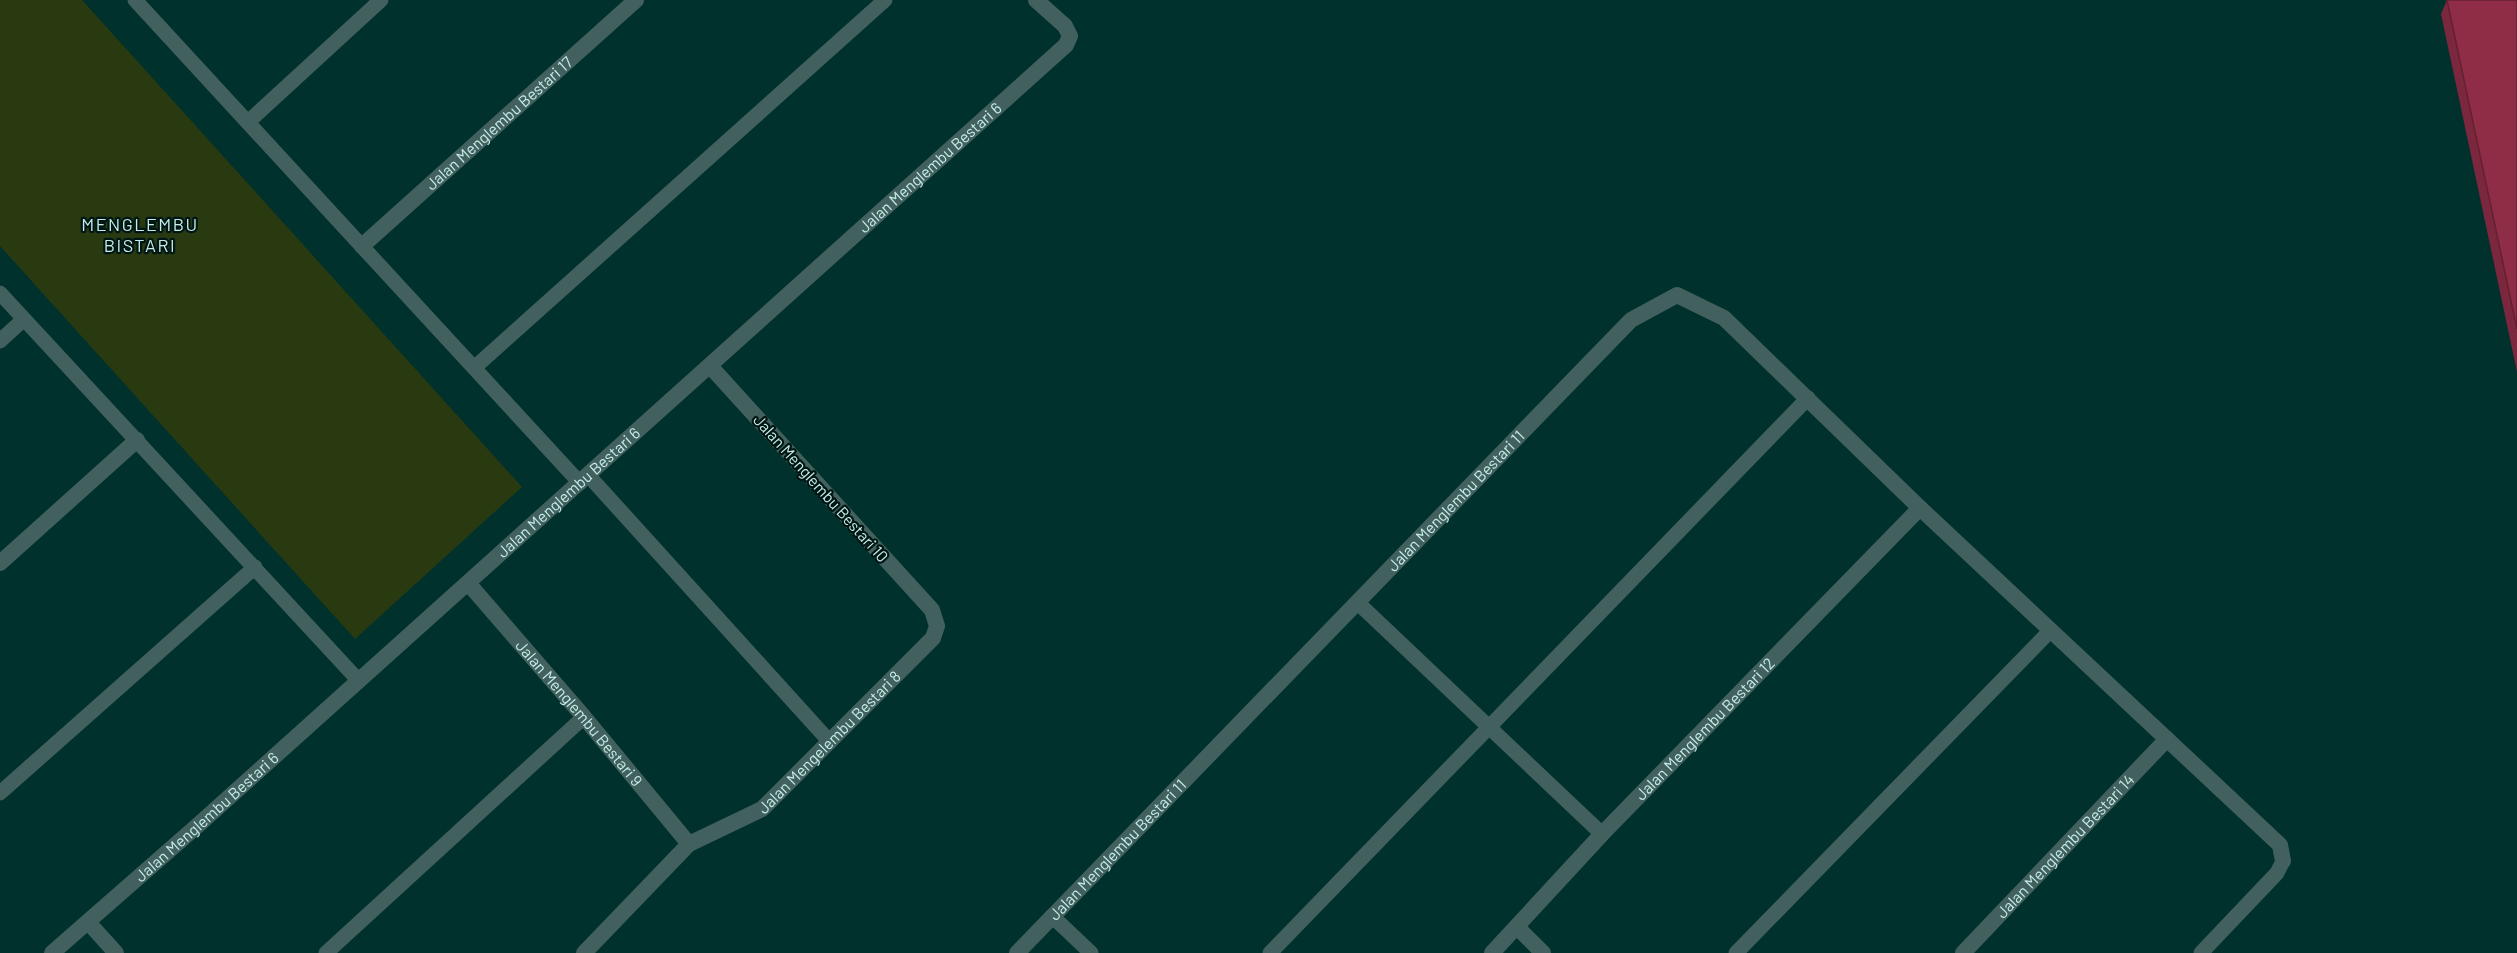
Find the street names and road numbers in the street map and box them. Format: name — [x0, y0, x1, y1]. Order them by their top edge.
street label: Jalan Menglembu Bestari 17 — [421, 52, 576, 193]
street label: Jalan Menglembu Bestari 6 — [854, 98, 1005, 236]
street label: Jalan Menglembu Bestari 10 — [750, 410, 893, 565]
street label: Jalan Menglembu Bestari 6 — [493, 423, 643, 561]
street label: Jalan Menglembu Bestari 11 — [1383, 426, 1528, 575]
street label: Jalan Menglembu Bestari 9 — [512, 635, 647, 790]
street label: Jalan Menglembu Bestari 12 — [1631, 653, 1778, 804]
street label: Jalan Mengelembu Bestari 8 — [753, 666, 904, 817]
street label: Jalan Menglembu Bestari 6 — [130, 748, 282, 885]
street label: Jalan Menglembu Bestari 14 — [1992, 770, 2138, 922]
street label: Jalan Menglembu Bestari 11 — [1044, 775, 1189, 924]

